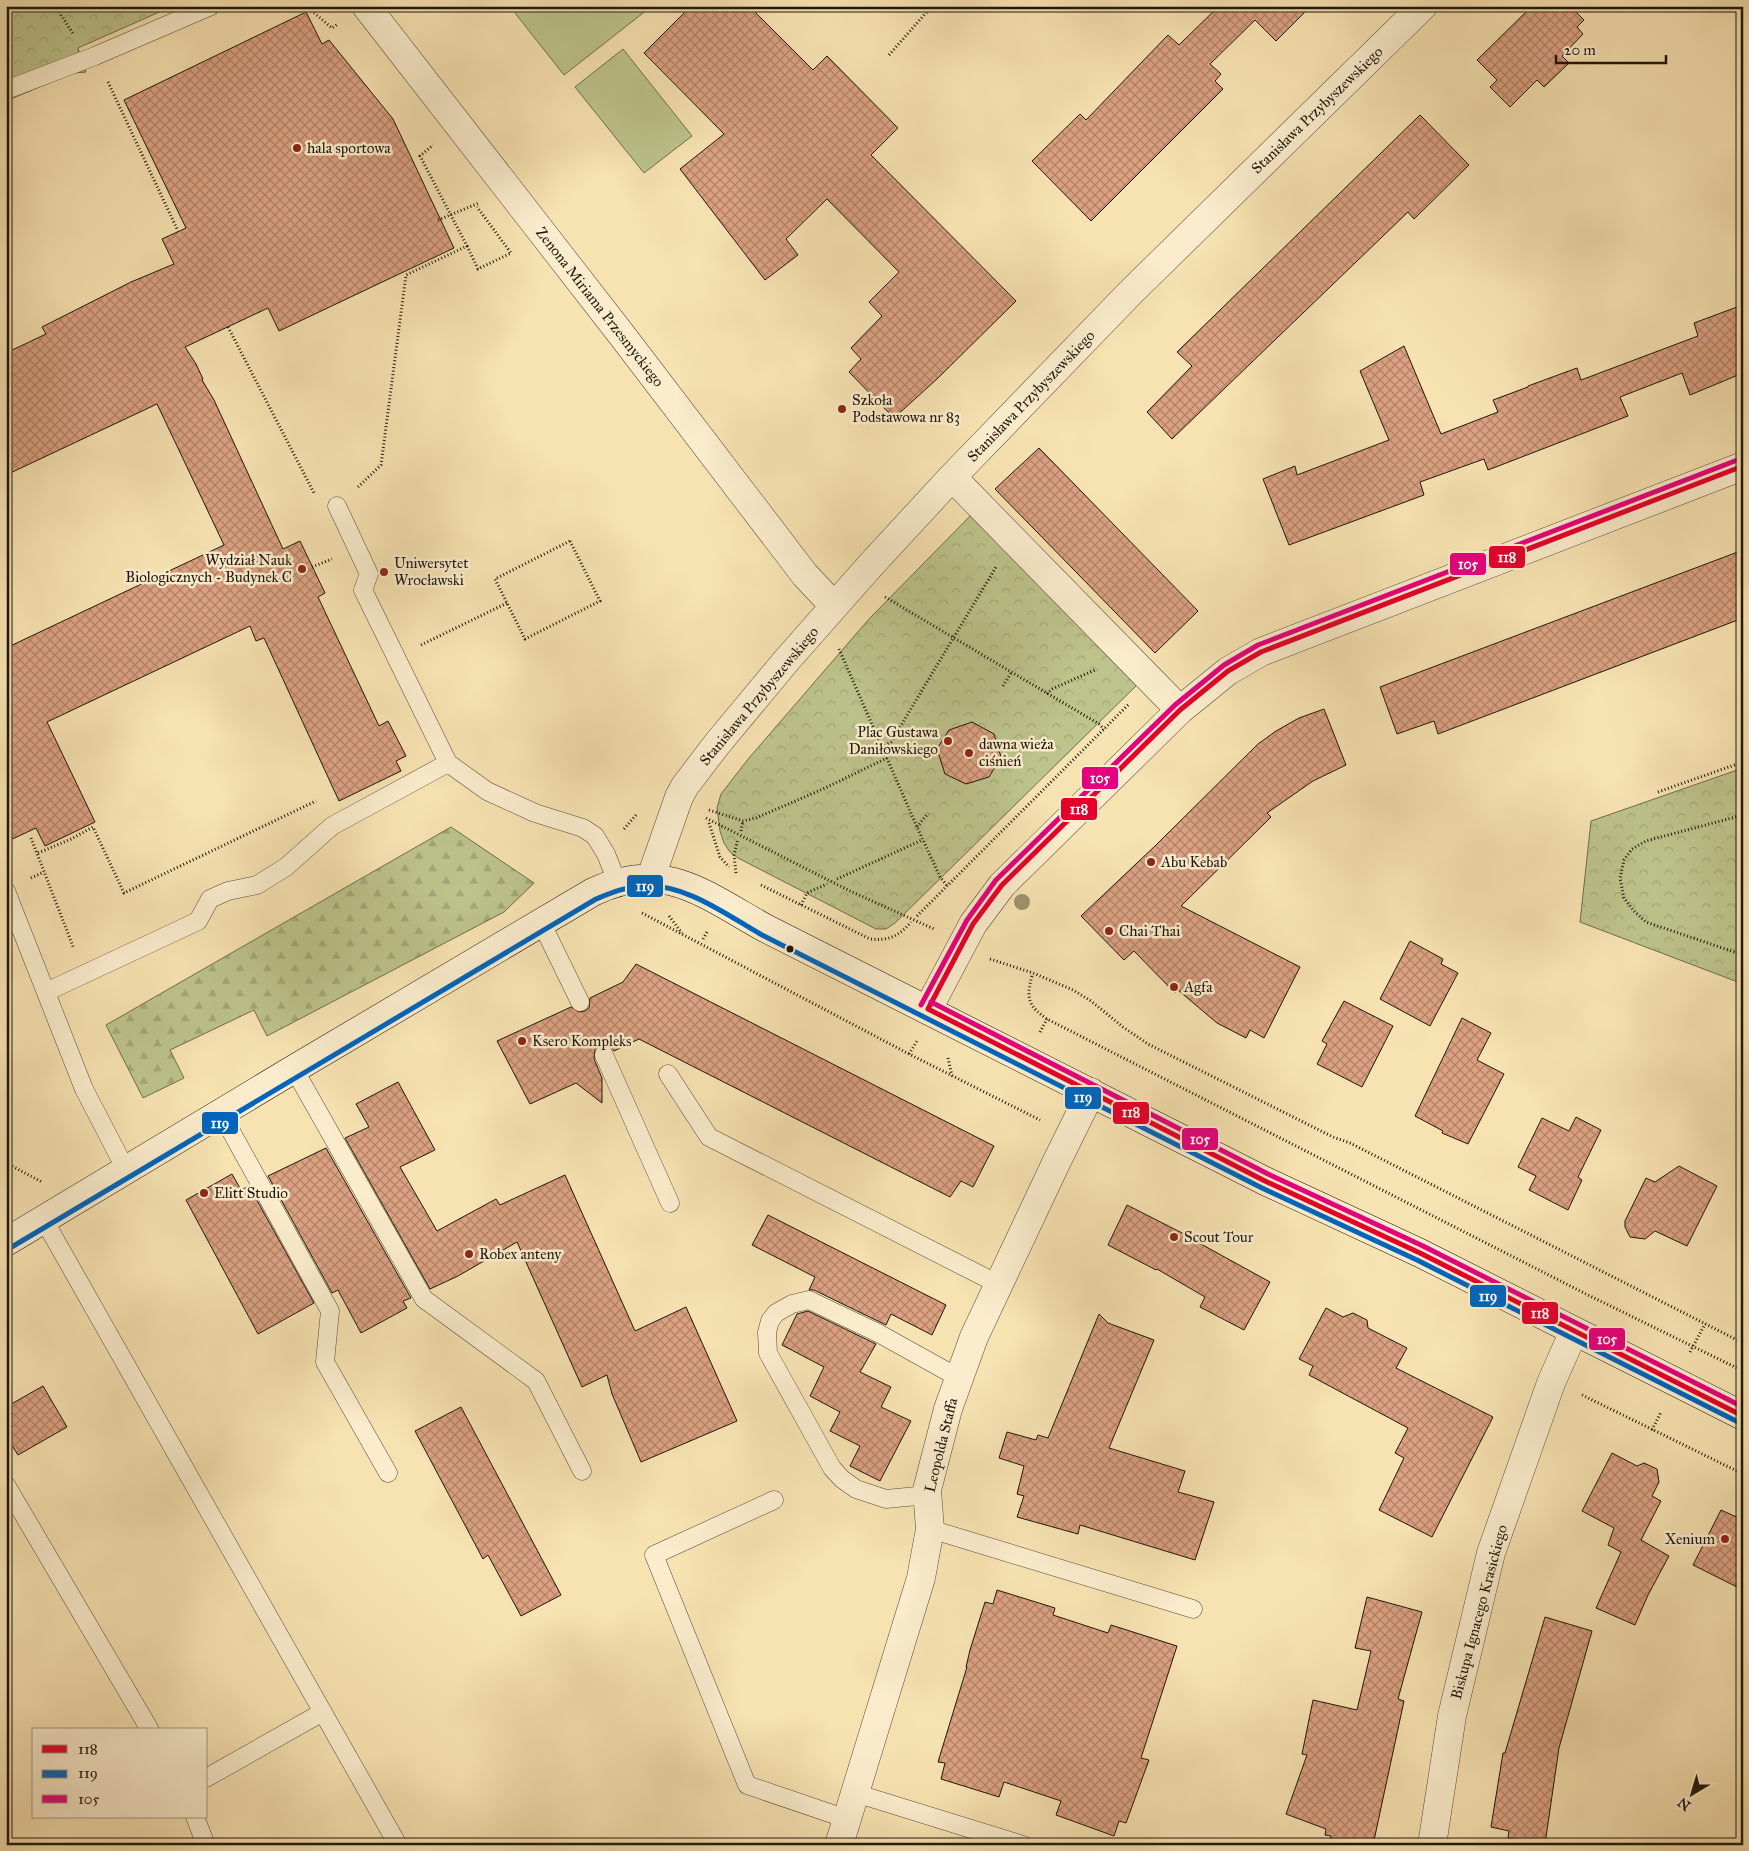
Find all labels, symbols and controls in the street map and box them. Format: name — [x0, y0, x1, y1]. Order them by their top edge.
scale bar — [1556, 32, 1666, 64]
text: 20 m — [1564, 41, 1596, 59]
street label: Stanisława Przybyszewskiego — [1248, 42, 1387, 177]
place label: hala sportowa — [307, 139, 391, 157]
marker: hala sportowa — [291, 142, 303, 154]
street label: Zenona Miriama Przesmyckiego — [532, 224, 668, 390]
street label: Stanisława Przybyszewskiego — [964, 326, 1099, 465]
place label: Szkoła Podstawowa nr 83 — [852, 391, 960, 426]
marker: Szkoła Podstawowa nr 83 — [836, 403, 848, 415]
line badge: 118 — [1488, 545, 1526, 569]
text: 118 — [1498, 549, 1516, 566]
place label: Wydział Nauk Biologicznych - Budynek C — [125, 551, 292, 586]
line badge: 105 — [1449, 552, 1487, 576]
place label: Uniwersytet Wrocławski — [394, 554, 469, 589]
text: 105 — [1458, 556, 1479, 573]
marker: Wydział Nauk Biologicznych - Budynek C — [296, 563, 308, 575]
marker: Uniwersytet Wrocławski — [378, 566, 390, 578]
street label: Stanisława Przybyszewskiego — [696, 623, 823, 769]
place label: Plac Gustawa Daniłowskiego — [849, 723, 939, 758]
marker: Plac Gustawa Daniłowskiego — [942, 735, 954, 747]
place label: dawna wieża ciśnień — [979, 735, 1054, 770]
marker: dawna wieża ciśnień — [963, 747, 975, 759]
line badge: 105 — [1081, 766, 1119, 790]
text: 105 — [1090, 770, 1111, 787]
line badge: 118 — [1060, 797, 1098, 821]
text: 118 — [1070, 801, 1088, 818]
place label: Abu Kebab — [1160, 853, 1227, 871]
marker: Abu Kebab — [1145, 856, 1157, 868]
line badge: 119 — [626, 874, 664, 898]
text: 119 — [636, 878, 654, 896]
place label: Chai Thai — [1119, 922, 1180, 940]
marker: Chai Thai — [1103, 925, 1115, 937]
unlabelled marker — [785, 944, 795, 954]
place label: Agfa — [1183, 978, 1213, 996]
marker: Agfa — [1168, 981, 1180, 993]
place label: Ksero Kompleks — [532, 1032, 632, 1050]
marker: Ksero Kompleks — [516, 1035, 528, 1047]
line badge: 119 — [1064, 1086, 1102, 1110]
text: 119 — [1074, 1089, 1092, 1107]
line badge: 118 — [1112, 1101, 1150, 1125]
text: 118 — [1122, 1104, 1140, 1121]
line badge: 119 — [201, 1111, 239, 1135]
text: 119 — [211, 1115, 229, 1133]
line badge: 105 — [1181, 1127, 1219, 1151]
text: 105 — [1190, 1131, 1211, 1148]
place label: Elitt Studio — [214, 1184, 288, 1202]
marker: Elitt Studio — [198, 1187, 210, 1199]
place label: Scout Tour — [1184, 1228, 1254, 1246]
marker: Scout Tour — [1168, 1231, 1180, 1243]
place label: Robex anteny — [479, 1245, 562, 1263]
marker: Robex anteny — [463, 1248, 475, 1260]
line badge: 119 — [1469, 1284, 1507, 1308]
text: 119 — [1479, 1288, 1497, 1306]
line badge: 118 — [1521, 1301, 1559, 1325]
text: 118 — [1531, 1305, 1549, 1322]
line badge: 105 — [1588, 1327, 1626, 1351]
text: 105 — [1597, 1331, 1618, 1348]
street label: Leopolda Staffa — [921, 1395, 962, 1494]
street label: Biskupa Ignacego Krasickiego — [1447, 1522, 1511, 1701]
place label: Xenium — [1665, 1530, 1715, 1548]
marker: Xenium — [1719, 1533, 1731, 1545]
legend — [32, 1728, 208, 1818]
text: 118 — [78, 1740, 98, 1758]
text: 119 — [78, 1764, 98, 1782]
north arrow — [1666, 1768, 1716, 1818]
text: 105 — [78, 1790, 100, 1808]
text: N — [1674, 1793, 1694, 1814]

